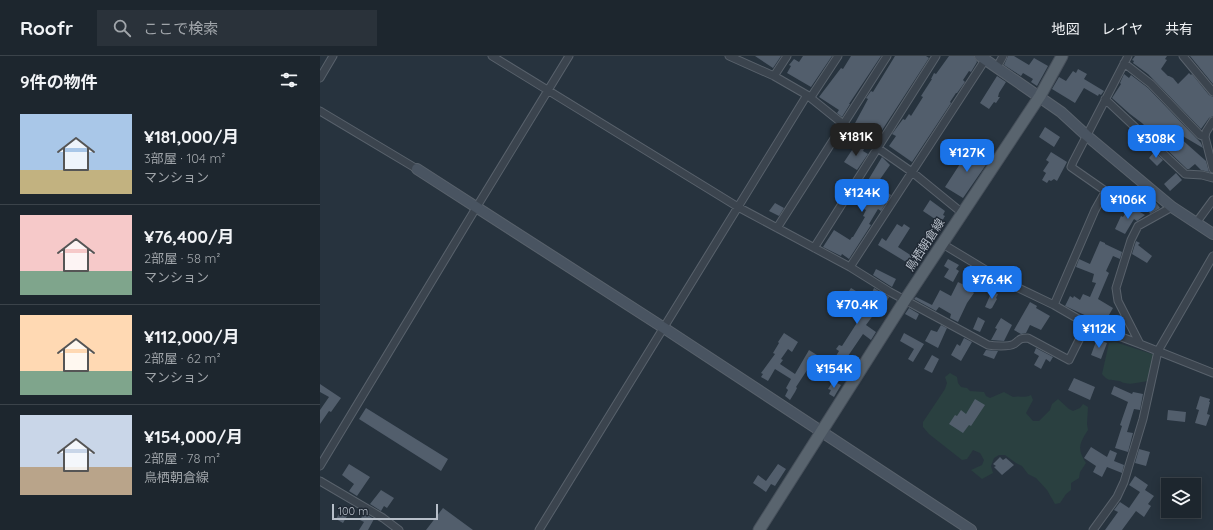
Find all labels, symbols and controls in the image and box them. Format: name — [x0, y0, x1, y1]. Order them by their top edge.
search box — [97, 10, 377, 46]
text: Roofr — [20, 16, 73, 40]
icon: search — [111, 17, 133, 39]
text: ここで検索 — [143, 19, 218, 38]
text: 地図 — [1051, 20, 1079, 38]
text: レイヤ — [1101, 20, 1143, 38]
text: 共有 — [1165, 20, 1193, 38]
icon: filters — [278, 69, 300, 91]
text: 9件の物件 — [20, 71, 98, 92]
pin: ¥181K — [828, 123, 884, 157]
pin: ¥308K — [1128, 125, 1184, 159]
text: ¥181,000/月 — [144, 126, 239, 147]
text: ¥181K — [839, 128, 873, 144]
icon: home — [52, 130, 100, 178]
text: ¥308K — [1137, 130, 1175, 146]
pin: ¥127K — [939, 139, 995, 173]
text: ¥127K — [949, 144, 985, 160]
text: 3部屋 · 104 m² — [144, 150, 225, 166]
text: マンション — [144, 169, 209, 185]
pin: ¥124K — [834, 179, 890, 213]
text: ¥124K — [844, 184, 880, 200]
pin: ¥106K — [1100, 186, 1156, 220]
text: ¥106K — [1110, 191, 1146, 207]
street label: 鳥栖朝倉線 — [902, 215, 947, 274]
text: ¥76,400/月 — [144, 226, 235, 247]
icon: home — [52, 231, 100, 279]
text: 2部屋 · 58 m² — [144, 250, 220, 266]
pin: ¥76.4K — [959, 266, 1025, 300]
text: マンション — [144, 269, 209, 285]
text: ¥76.4K — [972, 271, 1012, 287]
pin: ¥70.4K — [824, 291, 890, 325]
text: ¥70.4K — [836, 296, 878, 312]
pin: ¥112K — [1071, 315, 1127, 349]
text: ¥112K — [1082, 320, 1116, 336]
text: ¥112,000/月 — [144, 326, 240, 347]
icon: home — [52, 331, 100, 379]
text: 2部屋 · 62 m² — [144, 350, 221, 366]
pin: ¥154K — [806, 355, 862, 389]
text: ¥154K — [816, 360, 852, 376]
text: マンション — [144, 369, 209, 385]
text: ¥154,000/月 — [144, 426, 243, 447]
icon: home — [52, 431, 100, 479]
text: 2部屋 · 78 m² — [144, 450, 220, 466]
text: 鳥栖朝倉線 — [144, 469, 209, 485]
map controls — [1161, 478, 1201, 518]
button: layers — [1161, 478, 1201, 518]
scale bar — [332, 502, 438, 521]
text: 100 m — [338, 504, 368, 518]

